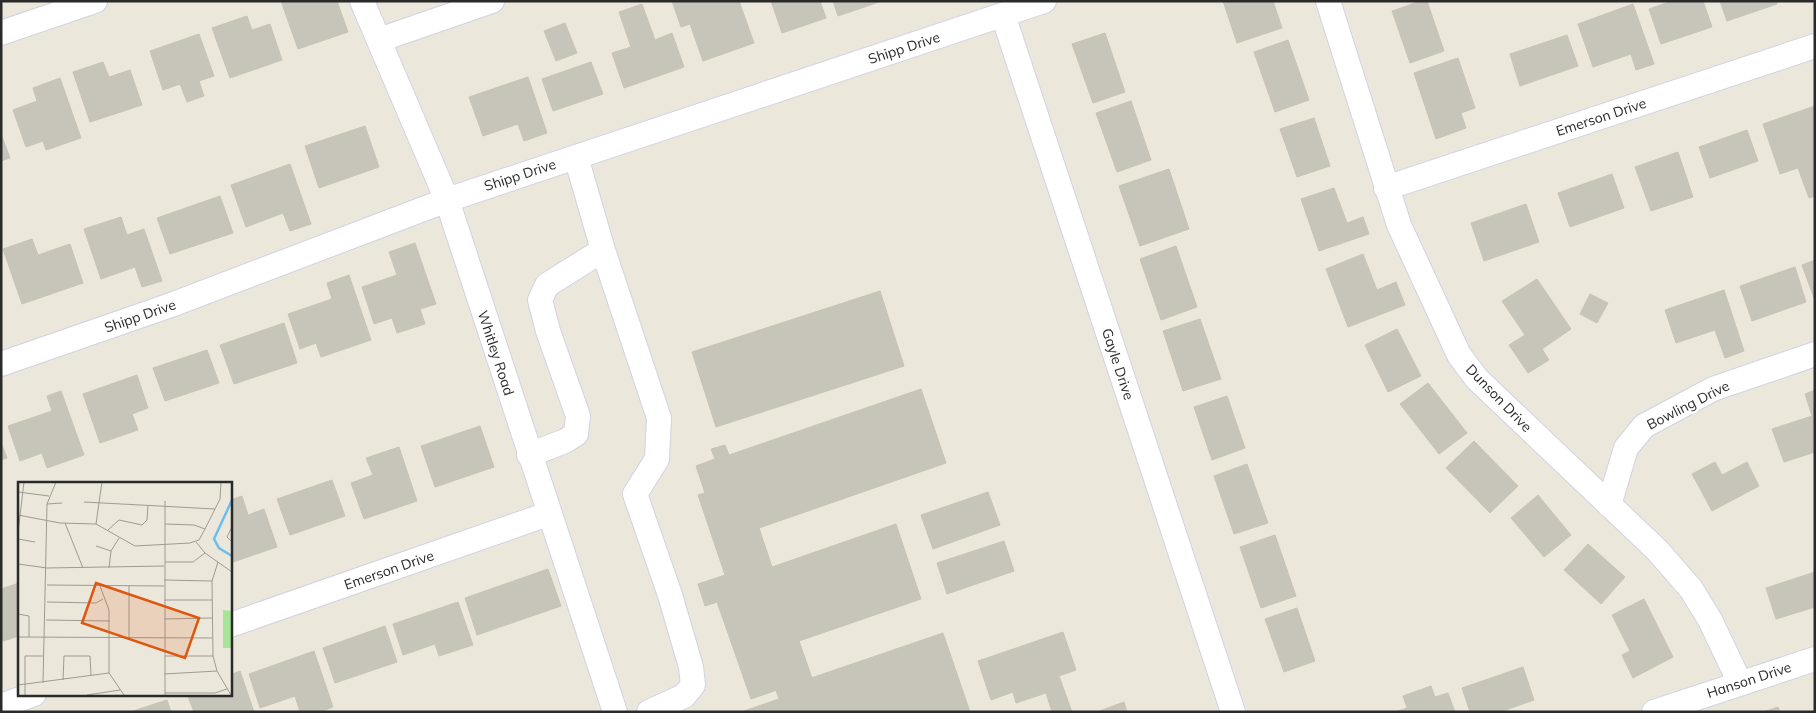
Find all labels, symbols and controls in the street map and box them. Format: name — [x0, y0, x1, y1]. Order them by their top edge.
street label: Shipp Drive — [866, 28, 942, 68]
street label: Emerson Drive — [1554, 94, 1648, 140]
street label: Shipp Drive — [482, 155, 558, 195]
street label: Shipp Drive — [102, 295, 178, 337]
street label: Whitley Road — [474, 308, 518, 398]
street label: Gayle Drive — [1098, 326, 1138, 402]
street label: Dunson Drive — [1462, 360, 1536, 436]
street label: Bowling Drive — [1644, 376, 1732, 434]
inset map — [18, 482, 231, 696]
street label: Emerson Drive — [342, 546, 436, 594]
street label: Hanson Drive — [1704, 658, 1794, 702]

